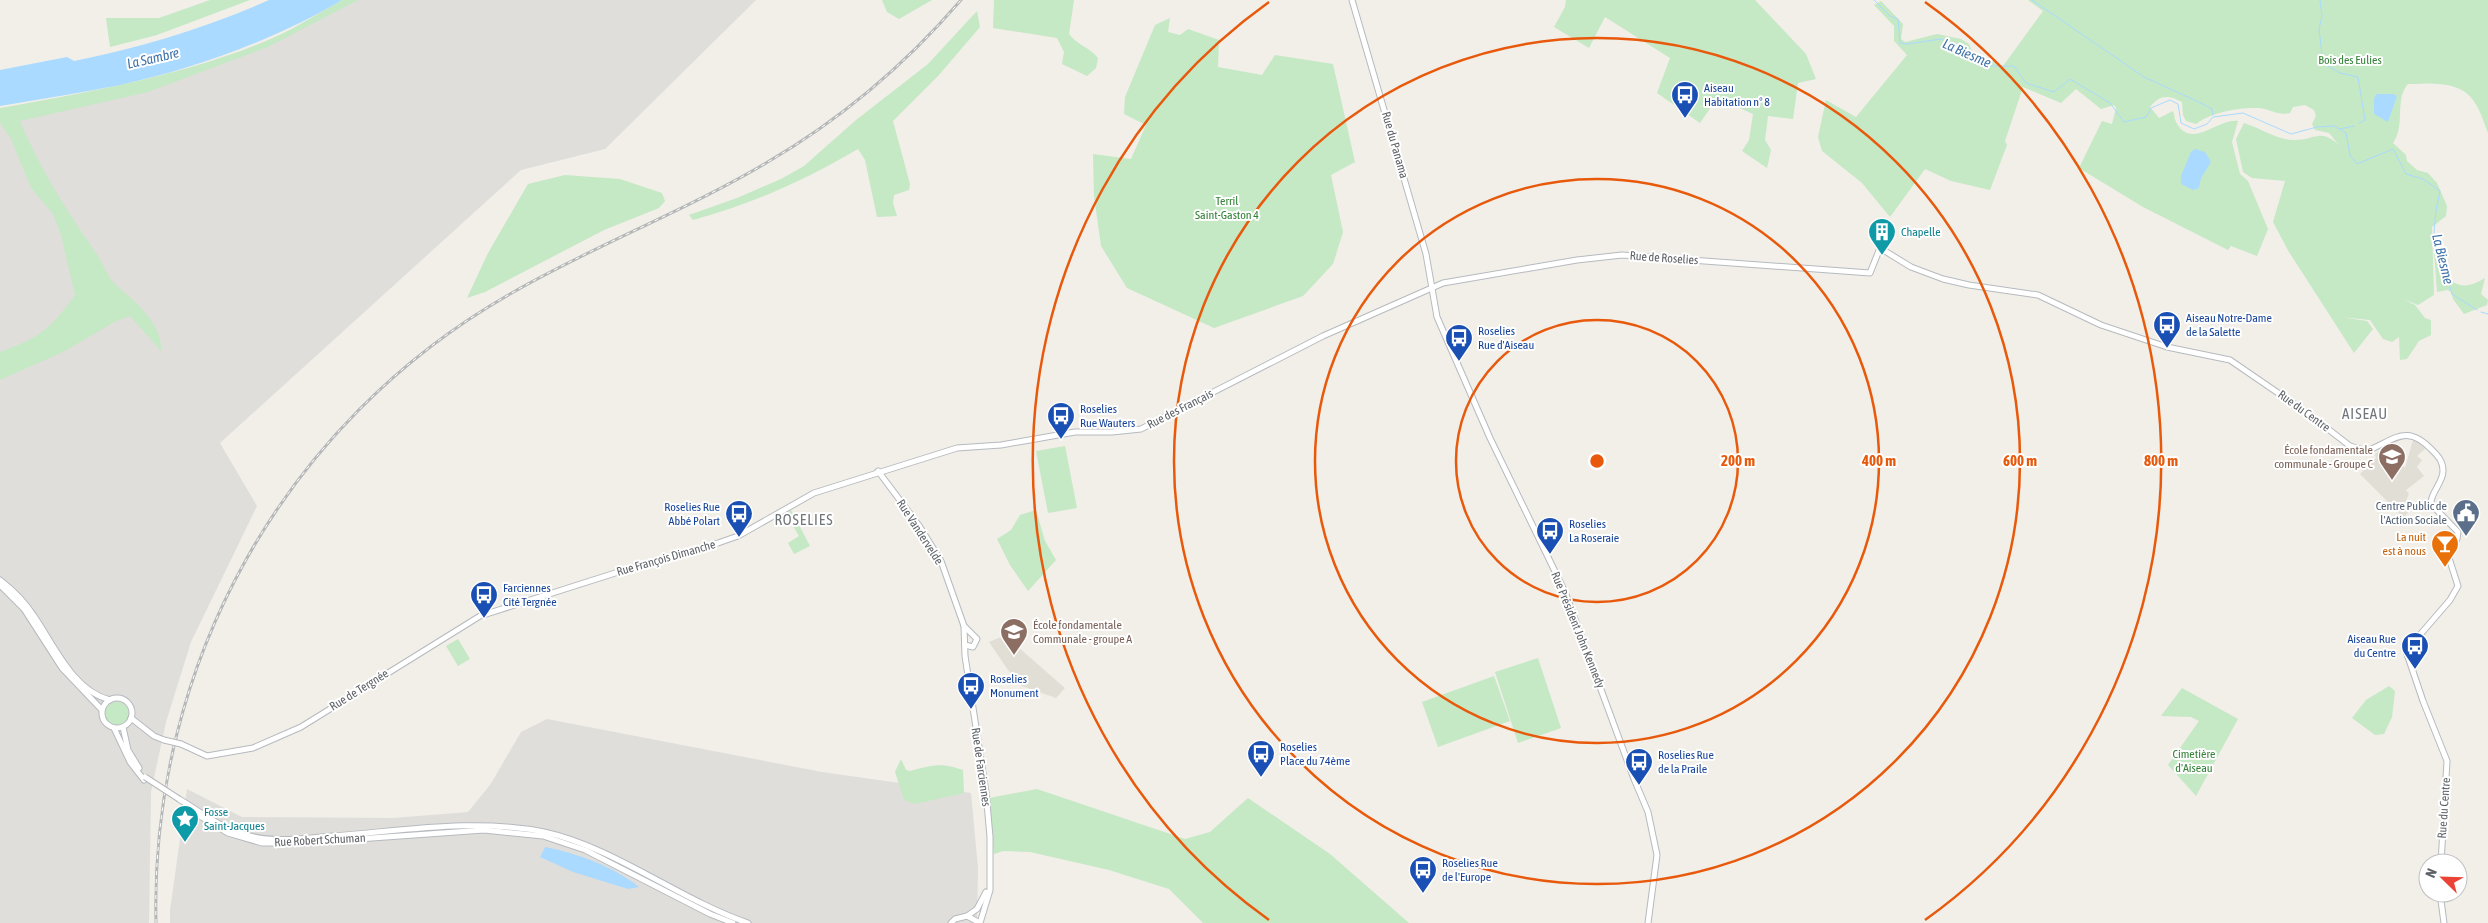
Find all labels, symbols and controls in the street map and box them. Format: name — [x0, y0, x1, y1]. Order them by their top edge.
water label: La Biesme — [1940, 35, 1994, 71]
water label: La Sambre — [125, 44, 181, 72]
park label: Bois des Eulies — [2318, 53, 2382, 67]
bus stop icon: Aiseau Habitation n° 8 — [1670, 80, 1700, 119]
place label: Aiseau Habitation n° 8 — [1704, 81, 1770, 109]
street label: Rue du Panama — [1379, 110, 1411, 180]
park label: Terril Saint-Gaston 4 — [1195, 194, 1259, 222]
building icon: Chapelle — [1867, 217, 1897, 256]
place label: Chapelle — [1901, 225, 1941, 239]
water label: La Biesme — [2429, 232, 2457, 286]
street label: Rue de Roselies — [1629, 249, 1699, 267]
bus stop icon: Aiseau Notre-Dame de la Salette — [2152, 310, 2182, 349]
place label: Aiseau Notre-Dame de la Salette — [2186, 311, 2272, 339]
bus stop icon: Roselies Rue d'Aiseau — [1444, 323, 1474, 362]
place label: Roselies Rue d'Aiseau — [1478, 324, 1534, 352]
street label: Rue des Français — [1145, 386, 1215, 432]
street label: Rue du Centre — [2275, 387, 2333, 435]
bus stop icon: Roselies Rue Wauters — [1046, 401, 1076, 440]
place label: Roselies Rue Wauters — [1080, 402, 1135, 430]
district label: AISEAU — [2342, 405, 2388, 422]
school or university icon: École fondamentale communale - Groupe C — [2377, 442, 2407, 481]
place label: École fondamentale communale - Groupe C — [2274, 443, 2374, 471]
centre of rings — [1588, 452, 1606, 470]
text: 200 m — [1721, 452, 1755, 469]
text: 400 m — [1861, 452, 1896, 469]
text: 600 m — [2003, 452, 2037, 469]
text: 800 m — [2144, 452, 2178, 469]
street label: Rue Vandervelde — [894, 497, 946, 567]
public building icon: Centre Public de l'Action Sociale — [2451, 498, 2481, 537]
bus stop icon: Roselies Rue Abbé Polart — [724, 499, 754, 538]
place label: Centre Public de l'Action Sociale — [2376, 499, 2447, 527]
place label: Roselies Rue Abbé Polart — [664, 500, 721, 528]
district label: ROSELIES — [774, 511, 834, 528]
bus stop icon: Roselies La Roseraie — [1535, 516, 1565, 555]
place label: Roselies La Roseraie — [1569, 517, 1619, 545]
bar icon: La nuit est à nous — [2430, 529, 2460, 568]
place label: La nuit est à nous — [2382, 530, 2427, 558]
street label: Rue François Dimanche — [615, 537, 717, 579]
street label: Rue Président John Kennedy — [1548, 570, 1608, 690]
bus stop icon: Farciennes Cité Tergnée — [469, 580, 499, 619]
place label: Farciennes Cité Tergnée — [503, 581, 557, 609]
school or university icon: École fondamentale Communale - groupe A — [999, 617, 1029, 656]
place label: École fondamentale Communale - groupe A — [1033, 618, 1132, 646]
bus stop icon: Aiseau Rue du Centre — [2400, 631, 2430, 670]
place label: Aiseau Rue du Centre — [2347, 632, 2396, 660]
street label: Rue de Tergnée — [327, 666, 391, 714]
bus stop icon: Roselies Monument — [956, 671, 986, 710]
place label: Roselies Monument — [990, 672, 1039, 700]
street label: Rue de Farciennes — [969, 727, 993, 807]
bus stop icon: Roselies Place du 74ème — [1246, 739, 1276, 778]
place label: Roselies Place du 74ème — [1280, 740, 1350, 768]
bus stop icon: Roselies Rue de la Praile — [1624, 747, 1654, 786]
park label: Cimetière d'Aiseau — [2173, 747, 2215, 775]
place label: Roselies Rue de la Praile — [1658, 748, 1714, 776]
street label: Rue du Centre — [2435, 777, 2453, 839]
place icon: Fosse Saint-Jacques — [170, 804, 200, 843]
place label: Fosse Saint-Jacques — [204, 805, 265, 833]
street label: Rue Robert Schuman — [274, 831, 366, 849]
north arrow — [2418, 853, 2468, 903]
bus stop icon: Roselies Rue de l'Europe — [1408, 855, 1438, 894]
place label: Roselies Rue de l'Europe — [1442, 856, 1498, 884]
text: N — [2422, 866, 2440, 880]

